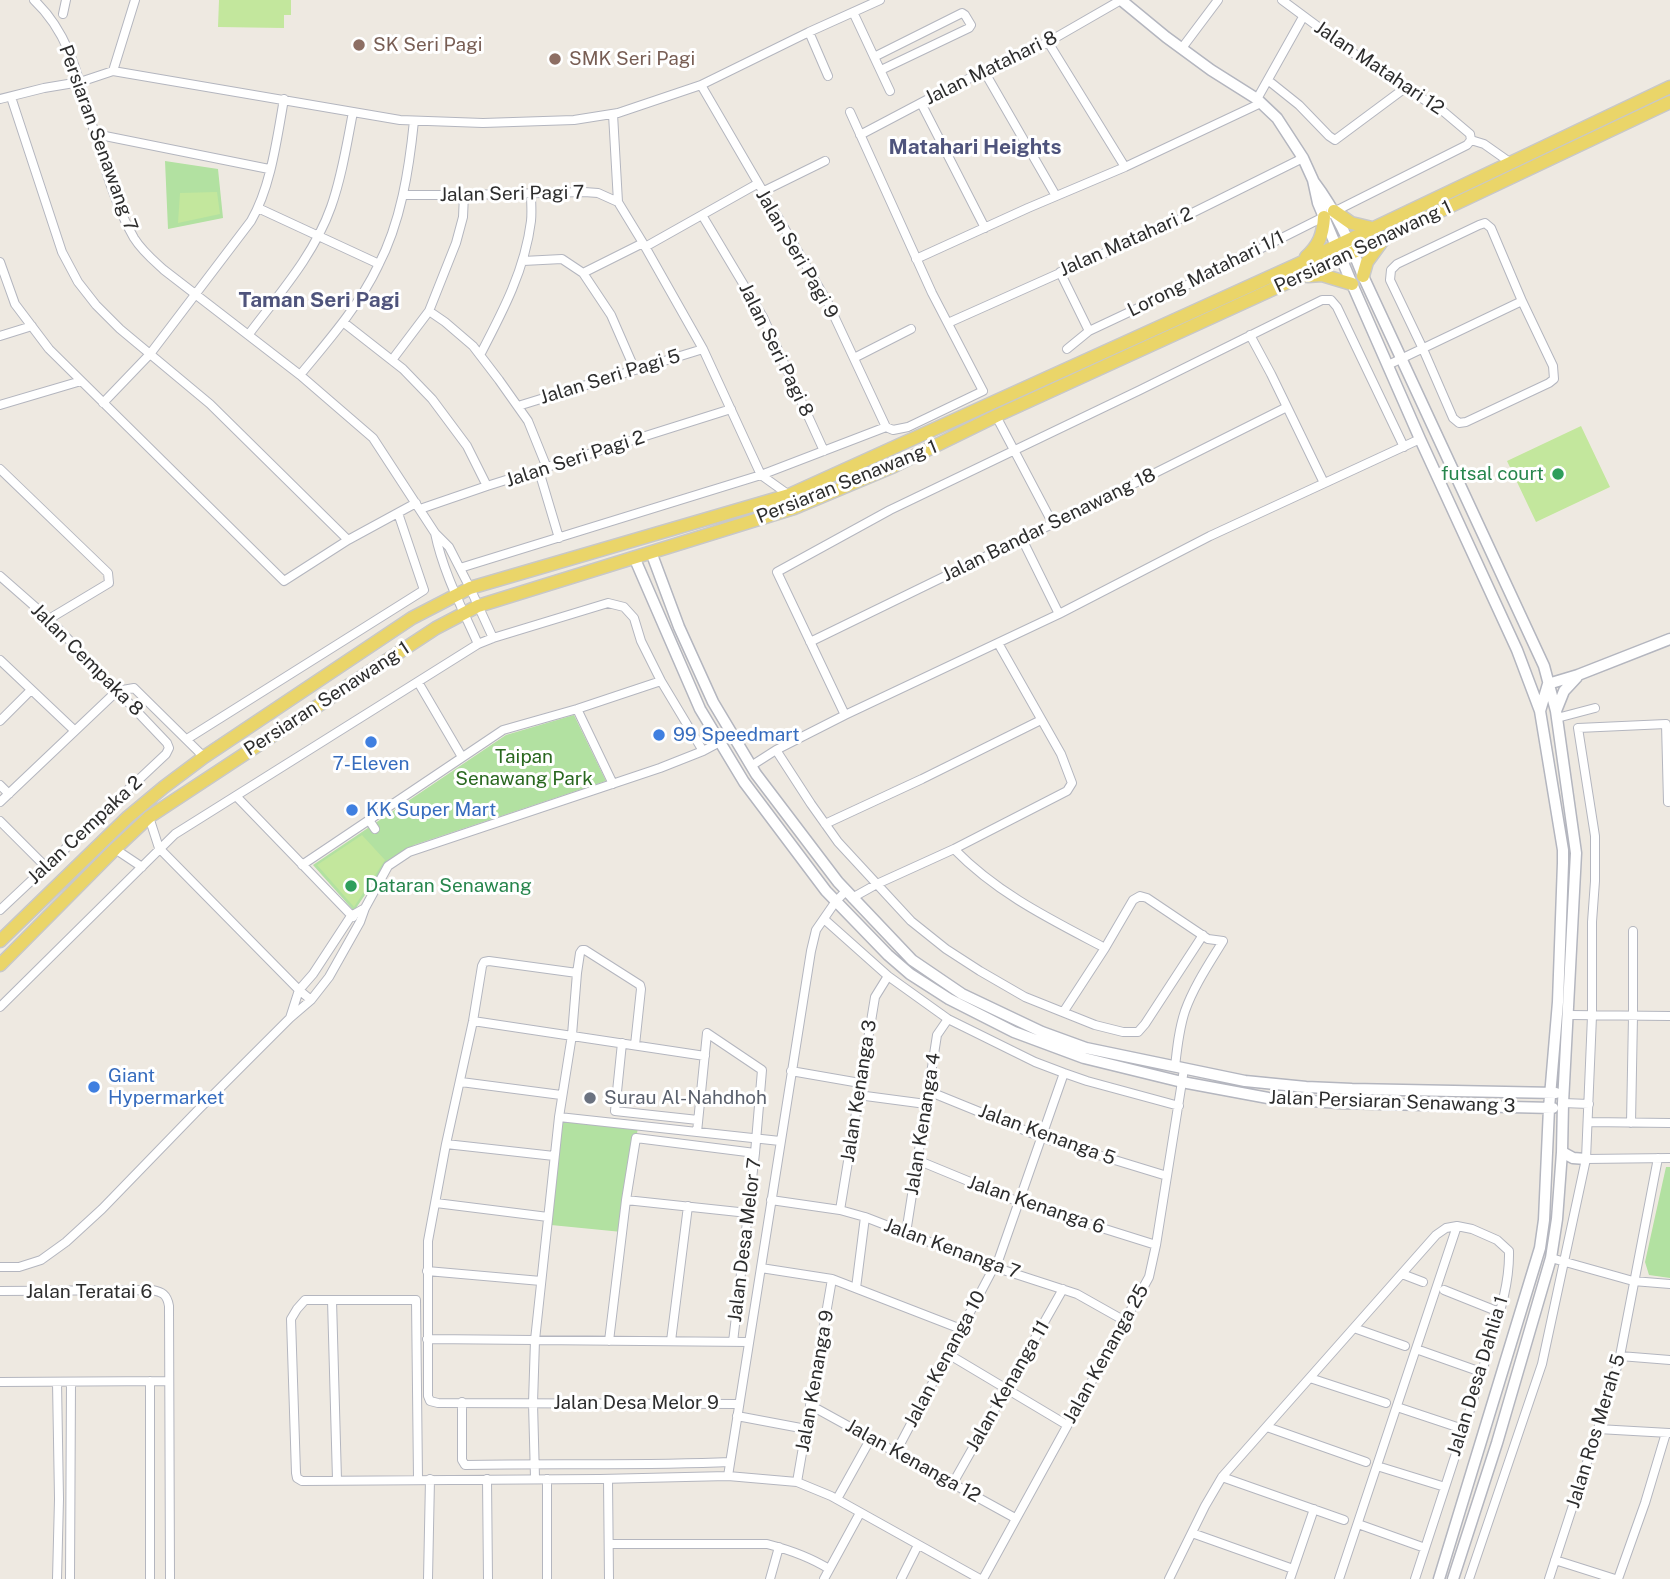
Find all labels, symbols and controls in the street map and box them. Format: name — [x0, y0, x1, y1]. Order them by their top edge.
street label: Jalan Matahari 12 — [1310, 16, 1448, 120]
street label: Jalan Matahari 8 — [921, 26, 1061, 110]
place label: SK Seri Pagi — [373, 34, 482, 56]
marker: SK Seri Pagi — [351, 37, 367, 53]
street label: Persiaran Senawang 7 — [54, 42, 142, 234]
place label: SMK Seri Pagi — [569, 48, 695, 70]
marker: SMK Seri Pagi — [547, 51, 563, 67]
district label: Matahari Heights — [888, 135, 1062, 161]
street label: Jalan Seri Pagi 7 — [439, 181, 585, 207]
street label: Jalan Seri Pagi 9 — [751, 185, 843, 323]
street label: Persiaran Senawang 1 — [1271, 196, 1455, 298]
street label: Jalan Matahari 2 — [1056, 202, 1196, 282]
street label: Lorong Matahari 1/1 — [1124, 226, 1288, 322]
street label: Jalan Seri Pagi 8 — [734, 280, 818, 420]
district label: Taman Seri Pagi — [238, 288, 400, 314]
street label: Jalan Seri Pagi 5 — [537, 345, 683, 409]
street label: Jalan Seri Pagi 2 — [503, 426, 647, 492]
street label: Persiaran Senawang 1 — [753, 435, 941, 529]
street label: Jalan Bandar Senawang 18 — [938, 463, 1160, 587]
place label: futsal court — [1441, 463, 1544, 485]
marker: futsal court — [1550, 466, 1566, 482]
street label: Jalan Cempaka 8 — [26, 599, 148, 721]
street label: Persiaran Senawang 1 — [240, 637, 414, 761]
place label: 99 Speedmart — [673, 724, 800, 746]
marker: 99 Speedmart — [651, 727, 667, 743]
marker: 7-Eleven — [363, 734, 379, 750]
park label: Taipan Senawang Park — [455, 746, 593, 790]
place label: 7-Eleven — [332, 753, 410, 775]
street label: Jalan Cempaka 2 — [23, 771, 147, 889]
place label: KK Super Mart — [366, 799, 496, 821]
marker: KK Super Mart — [344, 802, 360, 818]
place label: Dataran Senawang — [365, 875, 532, 897]
marker: Dataran Senawang — [343, 878, 359, 894]
street label: Jalan Kenanga 3 — [836, 1018, 882, 1164]
street label: Jalan Kenanga 4 — [900, 1051, 946, 1197]
place label: Giant Hypermarket — [108, 1065, 225, 1109]
marker: Giant Hypermarket — [86, 1079, 102, 1095]
street label: Jalan Persiaran Senawang 3 — [1268, 1086, 1516, 1118]
place label: Surau Al-Nahdhoh — [604, 1087, 767, 1109]
marker: Surau Al-Nahdhoh — [582, 1090, 598, 1106]
street label: Jalan Kenanga 5 — [975, 1100, 1119, 1170]
street label: Jalan Desa Melor 7 — [724, 1157, 766, 1323]
street label: Jalan Kenanga 6 — [964, 1171, 1108, 1239]
street label: Jalan Kenanga 7 — [881, 1214, 1023, 1284]
street label: Jalan Teratai 6 — [26, 1281, 152, 1303]
street label: Jalan Kenanga 25 — [1058, 1281, 1154, 1427]
street label: Jalan Kenanga 10 — [899, 1287, 991, 1431]
street label: Jalan Desa Dahlia 1 — [1443, 1293, 1513, 1459]
street label: Jalan Kenanga 9 — [791, 1308, 839, 1454]
street label: Jalan Kenanga 11 — [961, 1316, 1055, 1456]
street label: Jalan Ros Merah 5 — [1562, 1351, 1630, 1511]
street label: Jalan Desa Melor 9 — [553, 1392, 719, 1414]
street label: Jalan Kenanga 12 — [841, 1414, 985, 1508]

